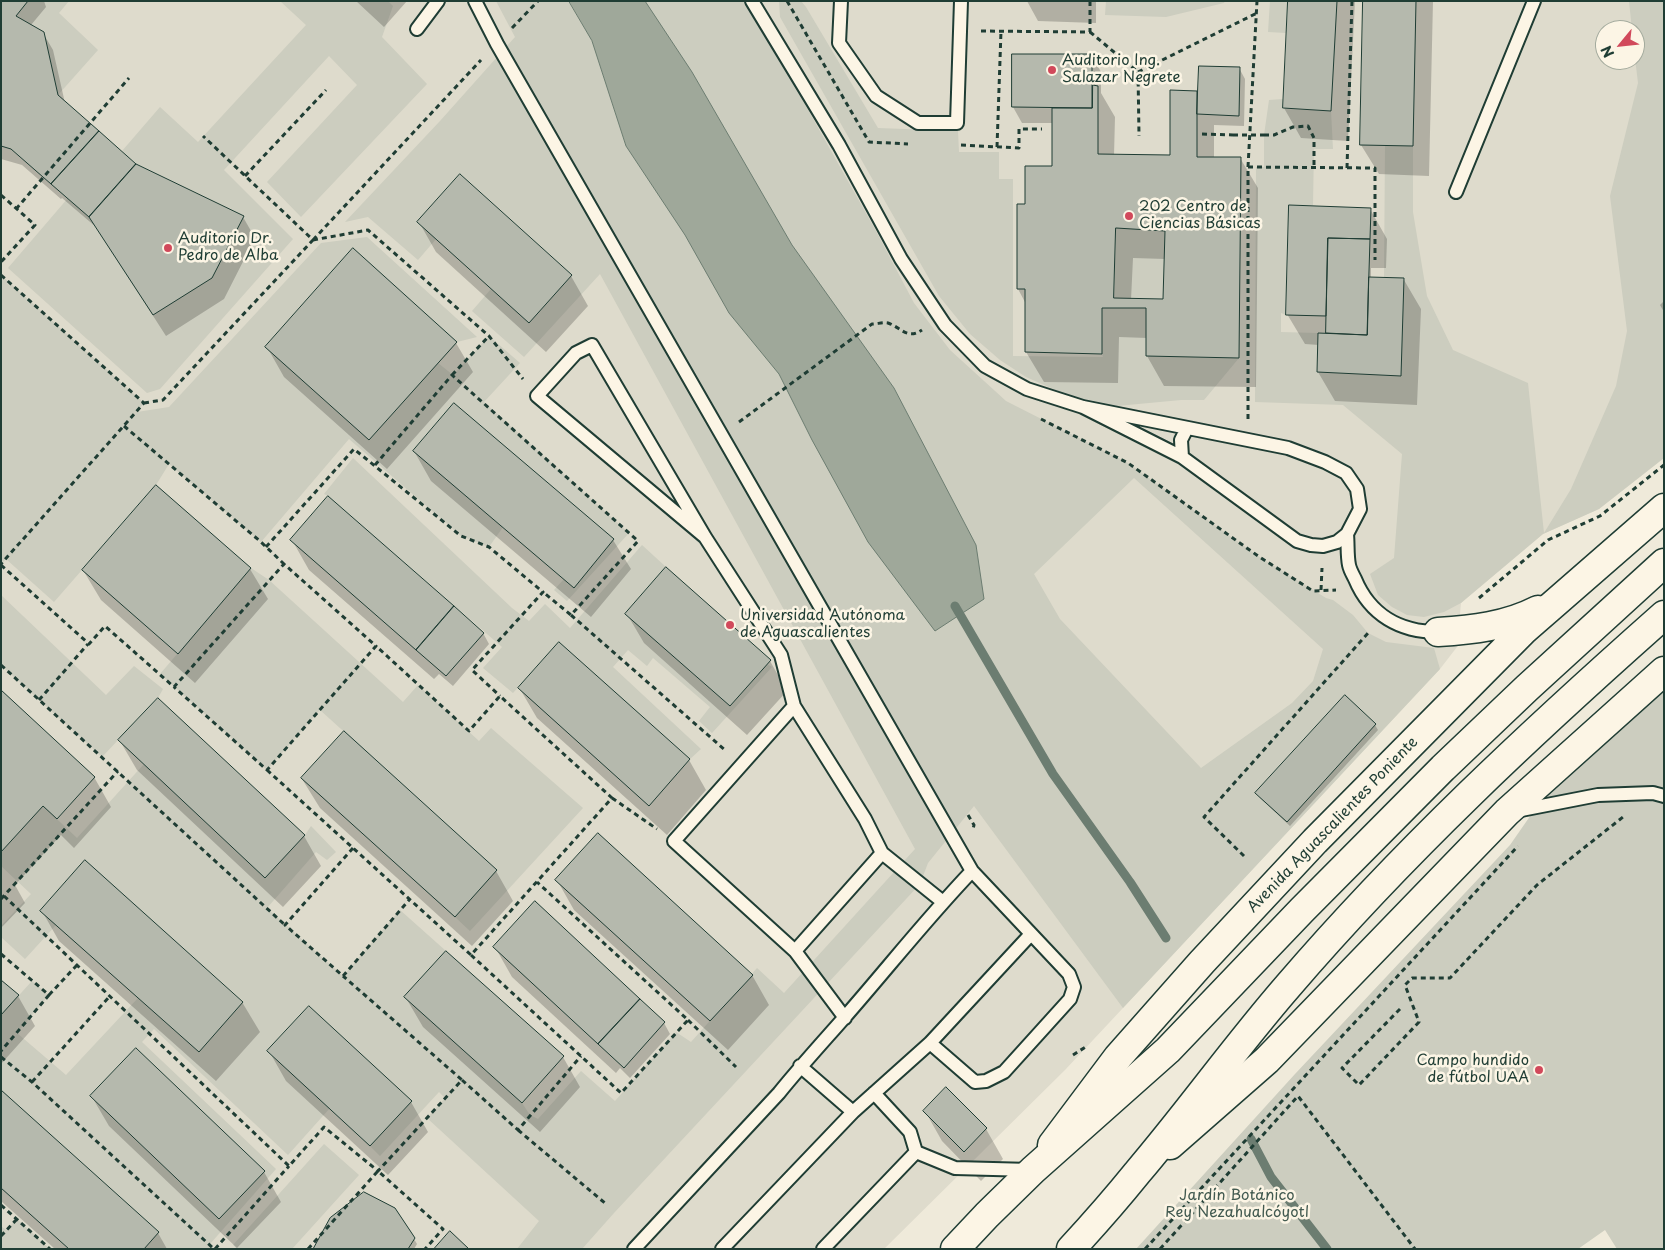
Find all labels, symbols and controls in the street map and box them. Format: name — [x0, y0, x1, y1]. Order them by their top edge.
north arrow — [1595, 20, 1645, 70]
text: N — [1595, 42, 1619, 62]
place label: Auditorio Ing. Salazar Negrete — [1062, 52, 1181, 87]
marker: Auditorio Ing. Salazar Negrete — [1046, 64, 1058, 76]
place label: 202 Centro de Ciencias Básicas — [1139, 198, 1261, 233]
marker: 202 Centro de Ciencias Básicas — [1123, 210, 1135, 222]
place label: Auditorio Dr. Pedro de Alba — [178, 230, 278, 265]
marker: Auditorio Dr. Pedro de Alba — [162, 242, 174, 254]
place label: Universidad Autónoma de Aguascalientes — [740, 607, 905, 642]
marker: Universidad Autónoma de Aguascalientes — [724, 619, 736, 631]
street label: Avenida Aguascalientes Poniente — [1244, 733, 1422, 917]
place label: Campo hundido de fútbol UAA — [1416, 1052, 1529, 1087]
marker: Campo hundido de fútbol UAA — [1533, 1064, 1545, 1076]
park label: Jardín Botánico Rey Nezahualcóyotl — [1165, 1187, 1309, 1222]

